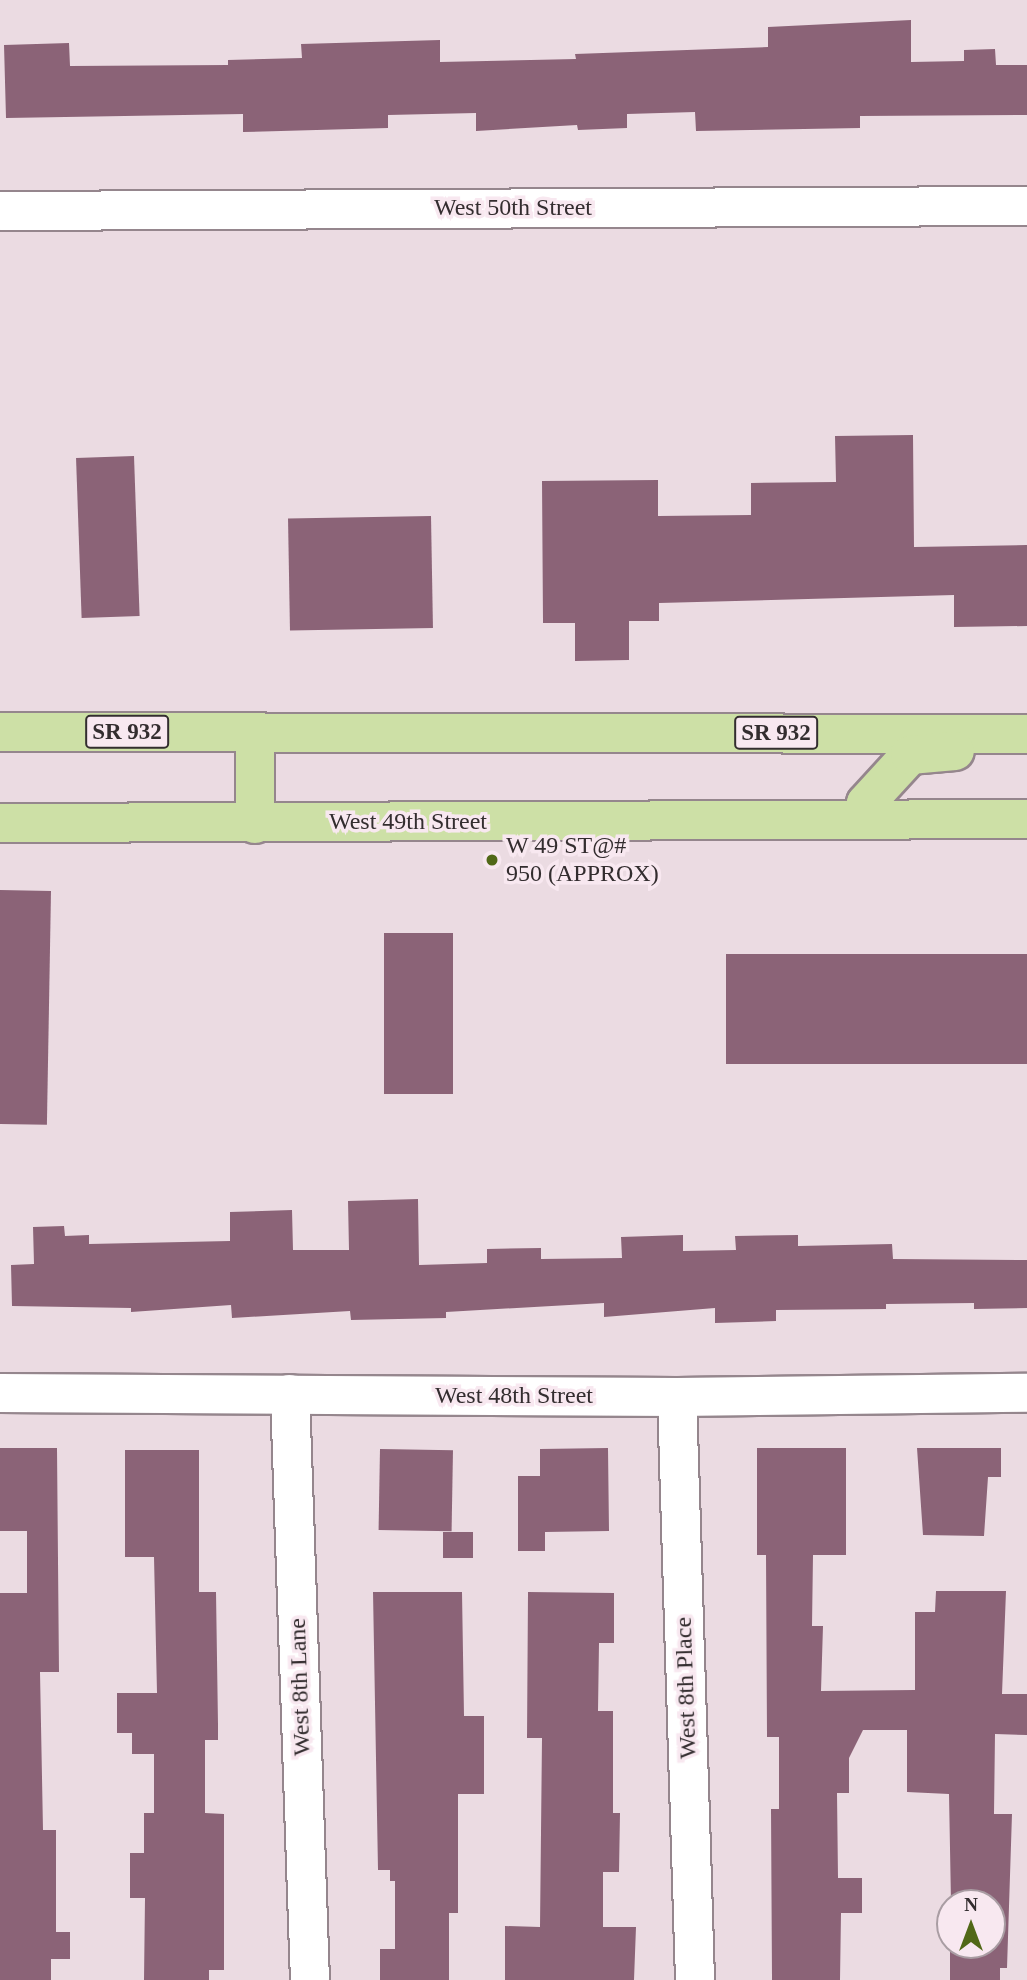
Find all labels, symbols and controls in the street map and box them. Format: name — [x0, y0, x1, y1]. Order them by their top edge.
street label: West 50th Street — [434, 194, 592, 222]
road number: SR 932 — [85, 712, 169, 752]
road number: SR 932 — [734, 713, 818, 752]
street label: West 49th Street — [329, 808, 487, 836]
place label: W 49 ST@# 950 (APPROX) — [506, 832, 659, 888]
marker: W 49 ST@# 950 (APPROX) — [484, 852, 500, 868]
street label: West 48th Street — [435, 1382, 593, 1410]
street label: West 8th Place — [669, 1617, 703, 1759]
street label: West 8th Lane — [283, 1618, 317, 1756]
north arrow — [936, 1889, 1006, 1959]
text: N — [964, 1894, 978, 1915]

